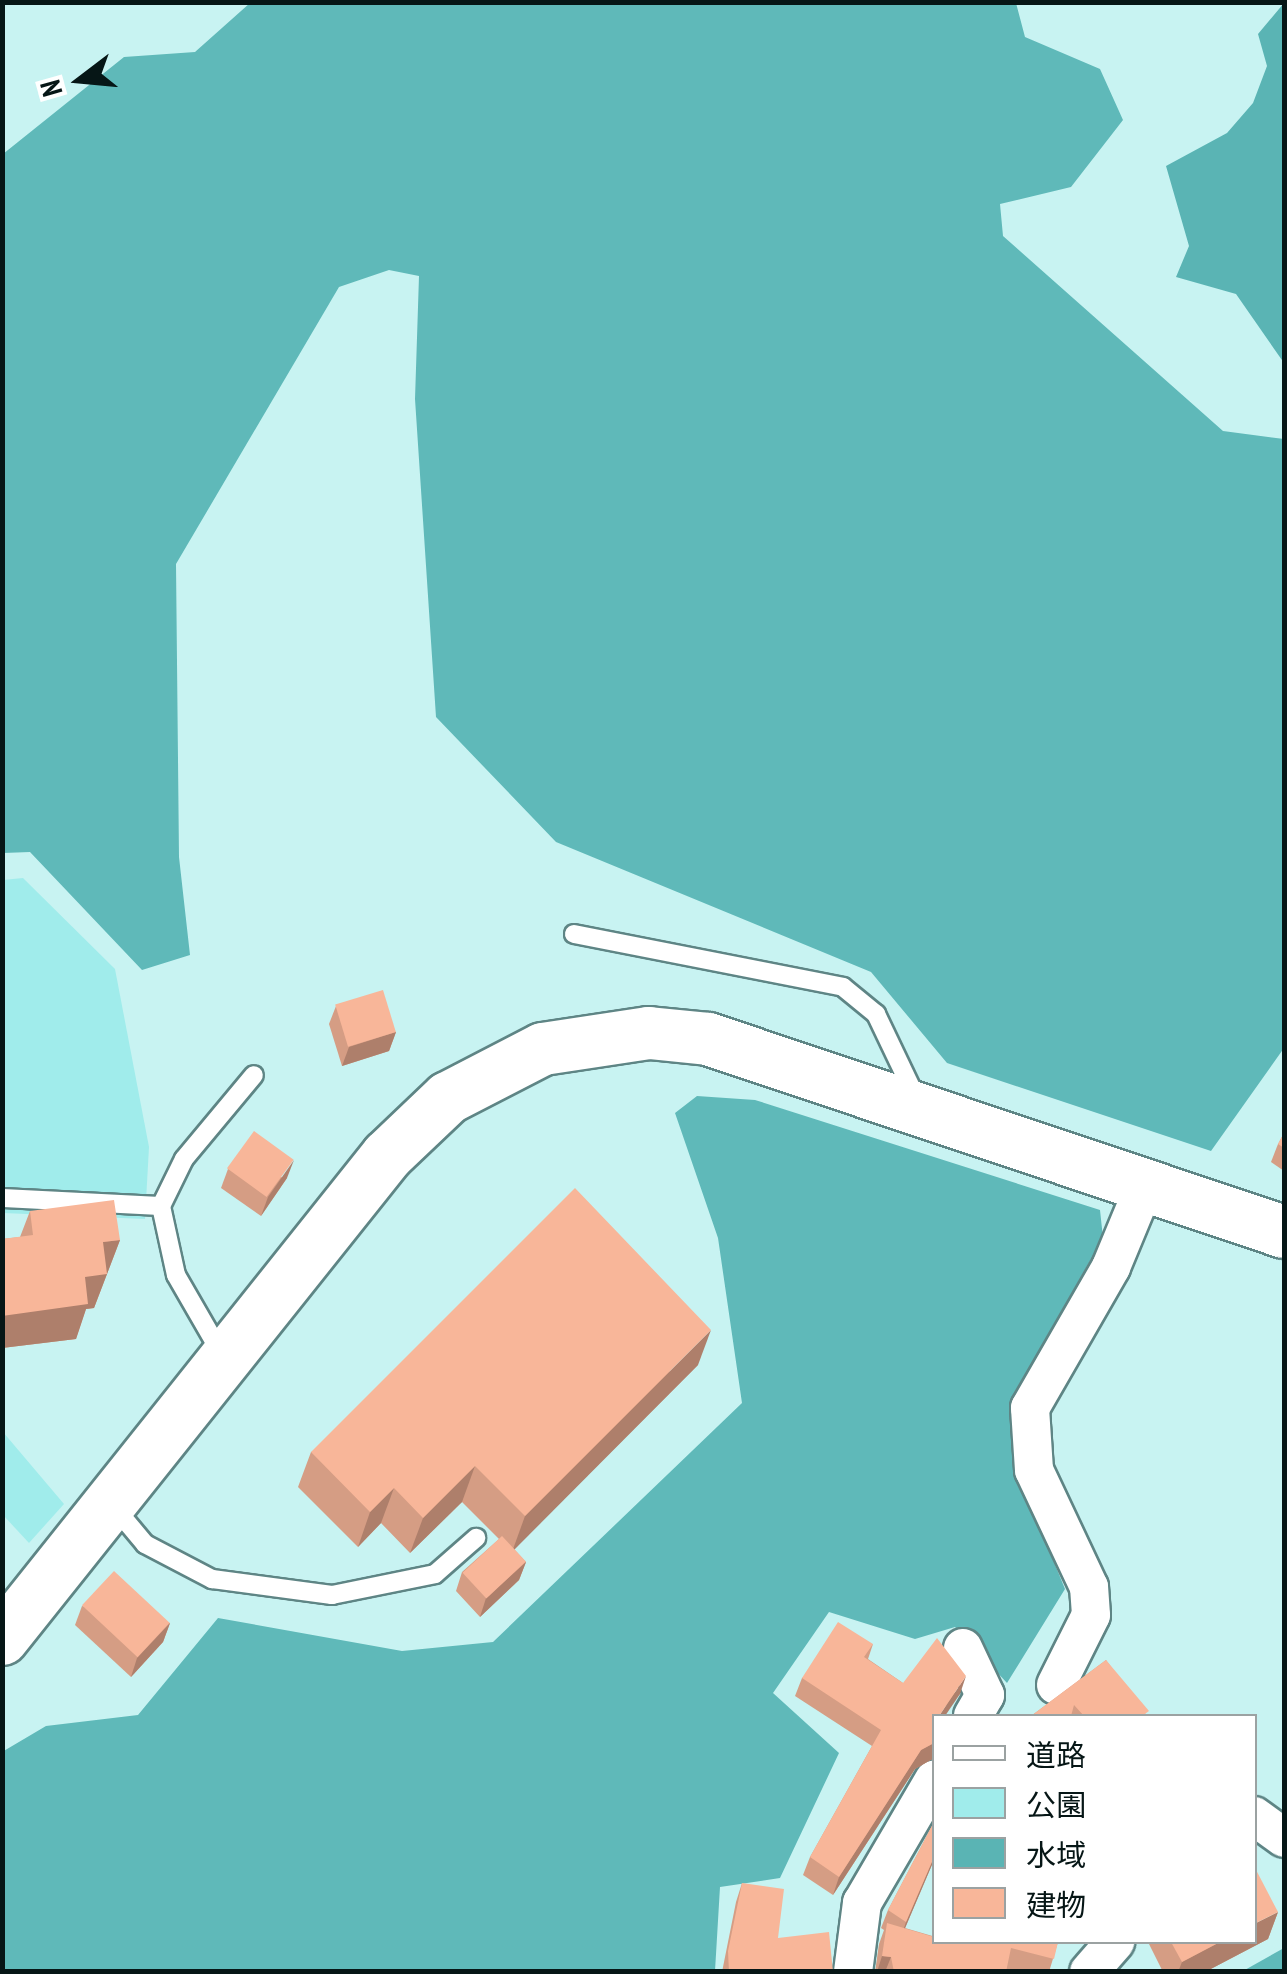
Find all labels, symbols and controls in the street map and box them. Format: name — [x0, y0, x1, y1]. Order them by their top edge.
north arrow — [30, 30, 130, 130]
text: N — [31, 76, 71, 101]
legend — [932, 1714, 1257, 1944]
text: 道路 — [1026, 1735, 1086, 1774]
text: 公園 — [1026, 1785, 1086, 1824]
text: 水域 — [1026, 1835, 1086, 1874]
text: 建物 — [1026, 1885, 1086, 1924]

